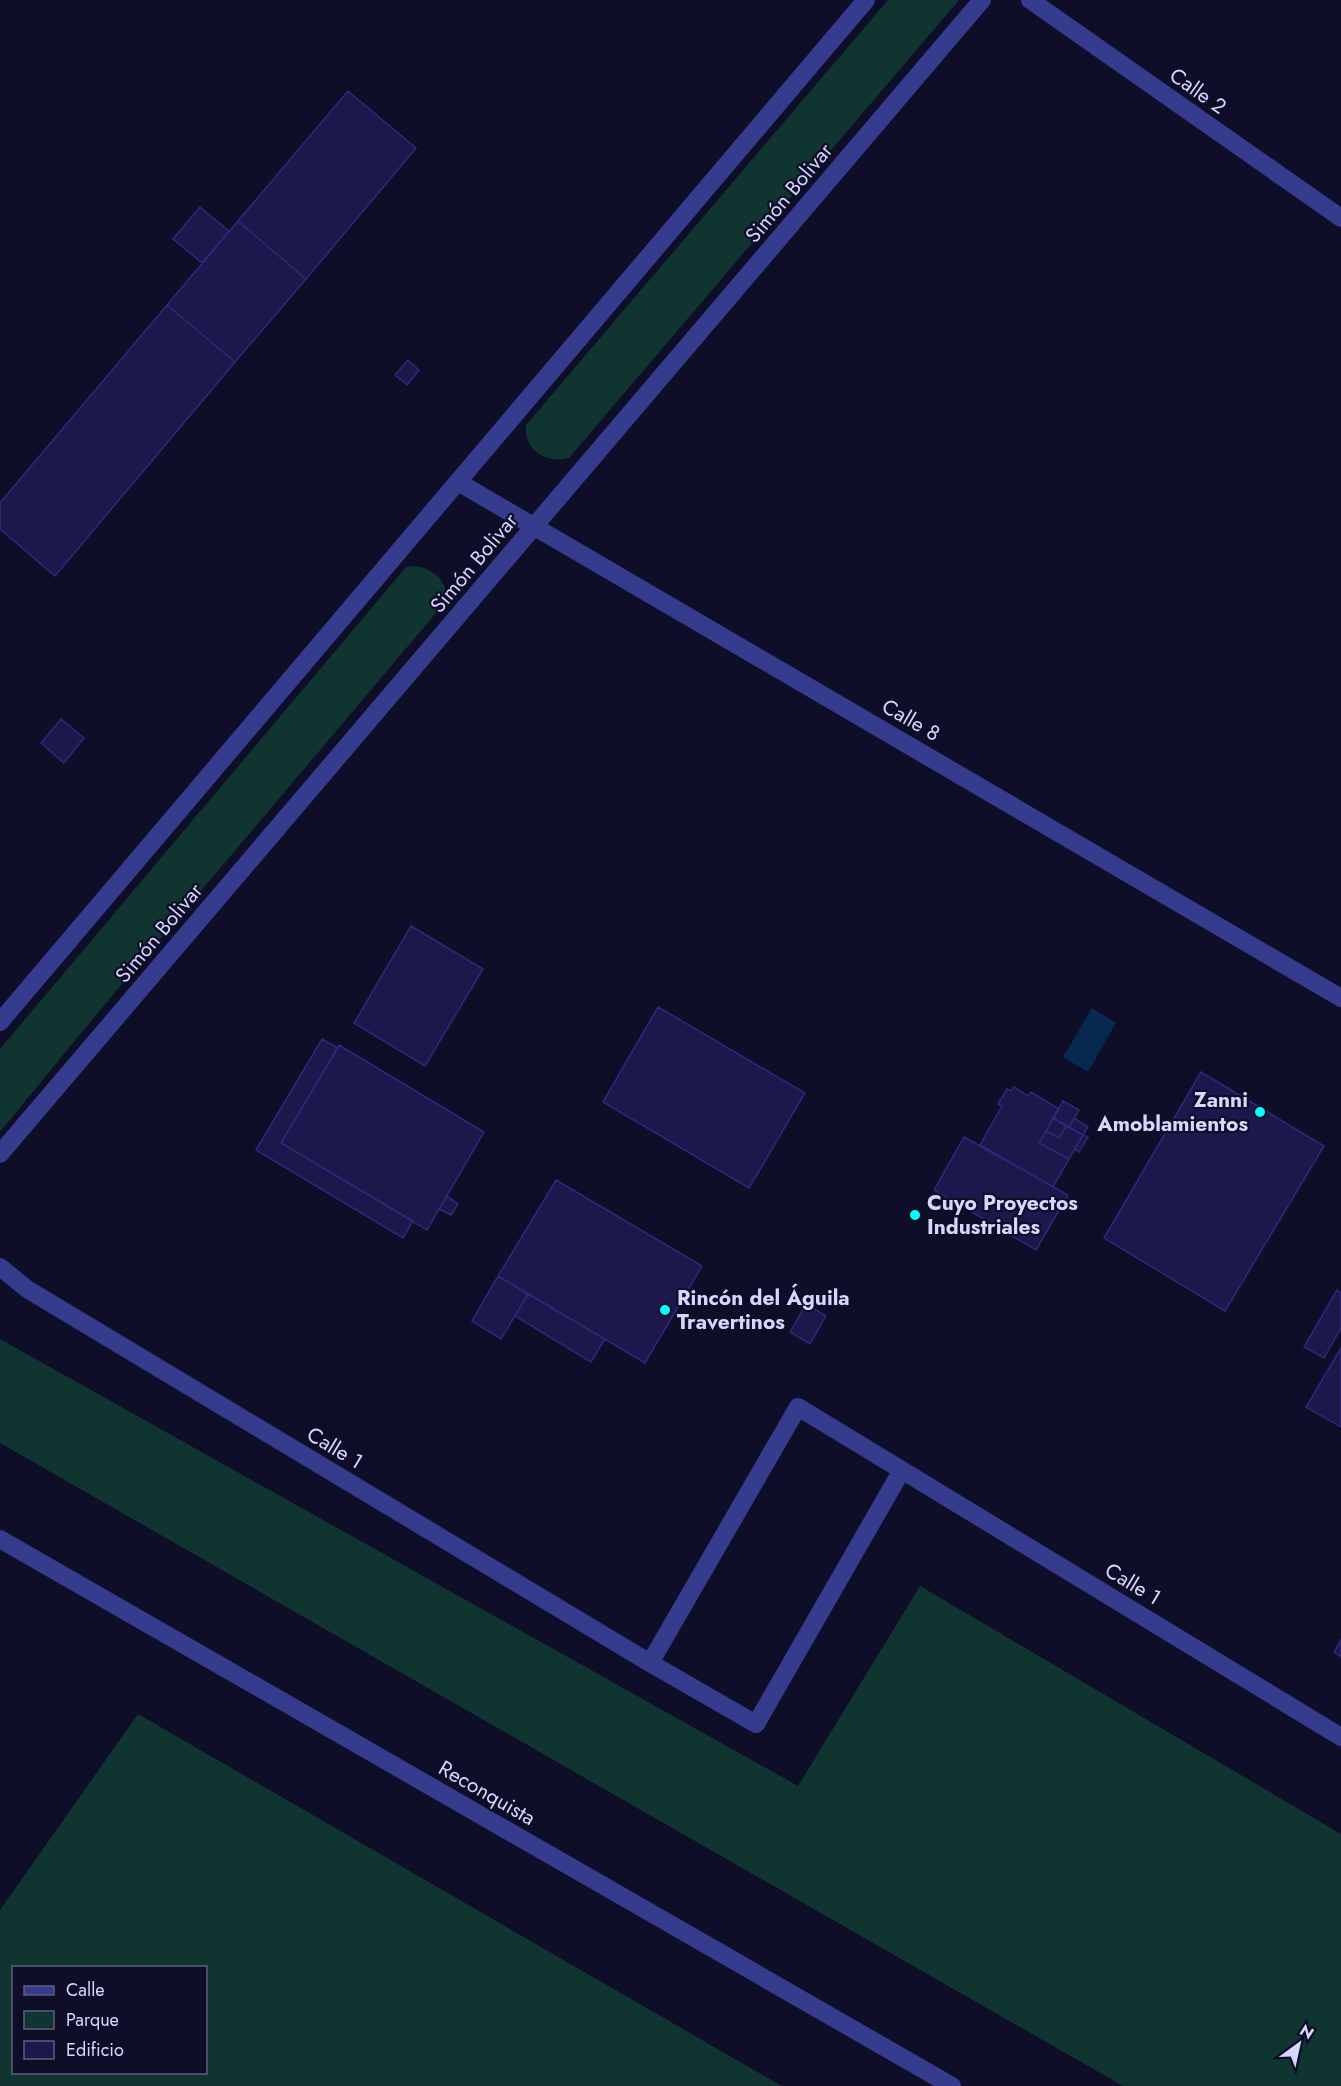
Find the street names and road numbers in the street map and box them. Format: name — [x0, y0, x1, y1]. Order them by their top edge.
street label: Calle 2 — [1164, 61, 1232, 121]
street label: Simón Bolivar — [738, 136, 840, 249]
street label: Simón Bolivar — [423, 506, 525, 619]
street label: Calle 8 — [876, 691, 946, 749]
street label: Simón Bolivar — [108, 876, 210, 989]
street label: Calle 1 — [301, 1420, 369, 1476]
street label: Calle 1 — [1099, 1556, 1167, 1612]
street label: Reconquista — [433, 1753, 541, 1833]

